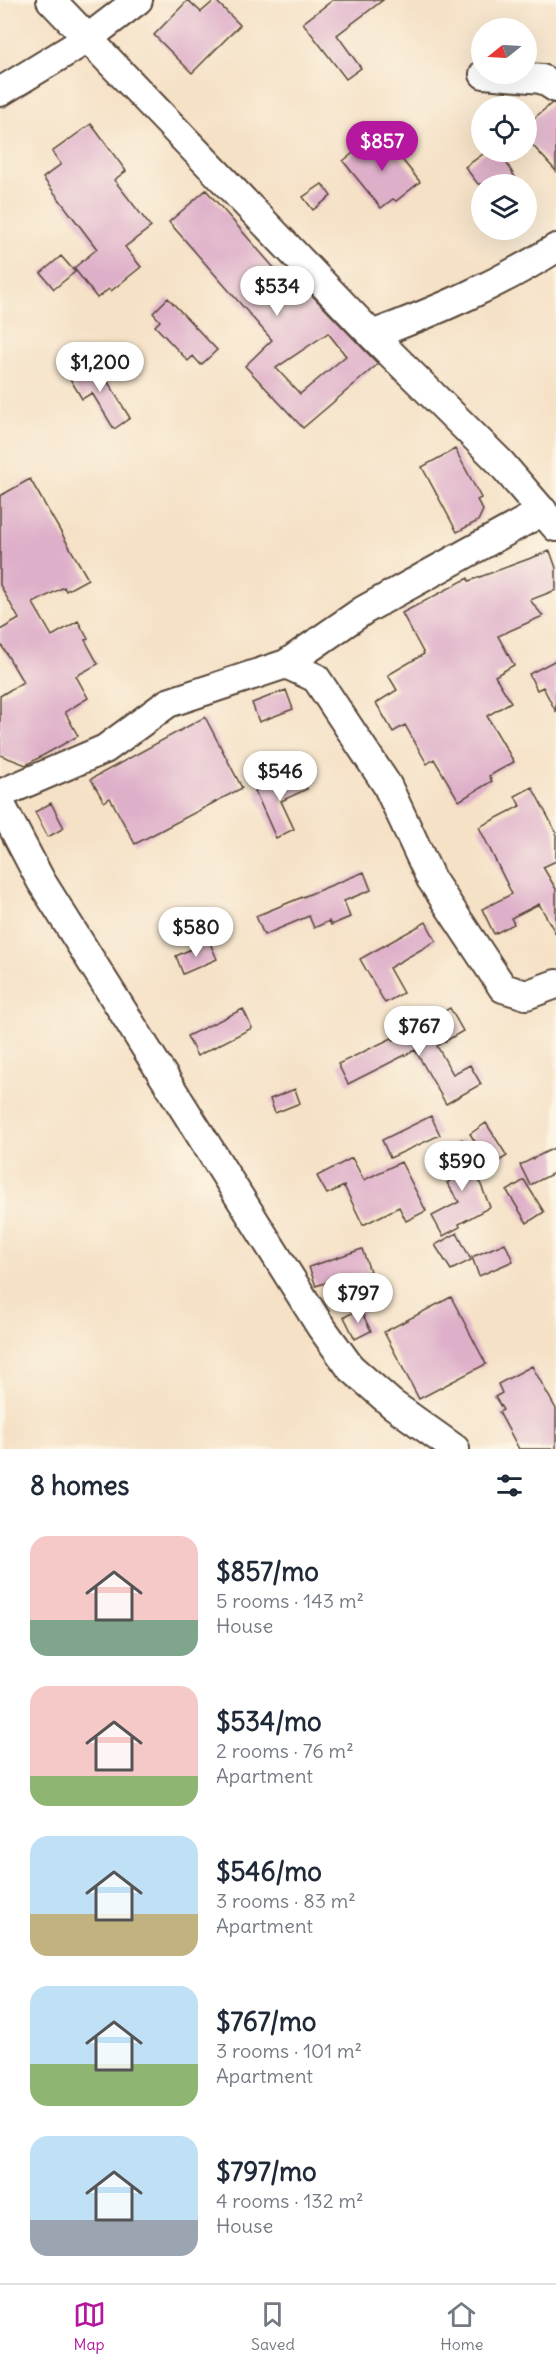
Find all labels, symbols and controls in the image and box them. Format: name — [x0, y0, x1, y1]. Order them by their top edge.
north arrow — [471, 18, 537, 84]
map controls — [471, 18, 537, 240]
button: locate — [471, 96, 537, 162]
pin: $857 — [346, 121, 418, 172]
text: $857 — [360, 128, 404, 153]
button: layers — [471, 174, 537, 240]
pin: $534 — [241, 266, 313, 317]
text: $534 — [254, 273, 300, 298]
pin: $1,200 — [51, 342, 149, 393]
text: $1,200 — [70, 349, 130, 374]
pin: $546 — [244, 751, 316, 802]
text: $546 — [257, 758, 303, 783]
pin: $580 — [160, 907, 232, 958]
text: $580 — [172, 914, 220, 939]
pin: $767 — [383, 1006, 455, 1057]
text: $767 — [398, 1013, 440, 1038]
pin: $590 — [426, 1141, 498, 1192]
text: $590 — [438, 1148, 486, 1173]
pin: $797 — [322, 1273, 394, 1324]
text: $797 — [337, 1280, 379, 1305]
text: 8 homes — [30, 1469, 129, 1502]
icon: filters — [493, 1469, 526, 1502]
text: $857/mo — [216, 1555, 319, 1588]
icon: home — [78, 1560, 150, 1632]
text: 5 rooms · 143 m² — [216, 1588, 364, 1613]
text: House — [216, 1613, 273, 1638]
text: $534/mo — [216, 1705, 322, 1738]
icon: home — [78, 1710, 150, 1782]
text: 2 rooms · 76 m² — [216, 1738, 354, 1763]
text: Apartment — [216, 1763, 313, 1788]
text: $546/mo — [216, 1855, 322, 1888]
icon: home — [78, 1860, 150, 1932]
text: 3 rooms · 83 m² — [216, 1888, 356, 1913]
text: Apartment — [216, 1913, 313, 1938]
text: $767/mo — [216, 2005, 316, 2038]
icon: home — [78, 2010, 150, 2082]
text: 3 rooms · 101 m² — [216, 2038, 362, 2063]
text: Apartment — [216, 2063, 313, 2088]
text: $797/mo — [216, 2155, 317, 2188]
icon: home — [78, 2160, 150, 2232]
text: 4 rooms · 132 m² — [216, 2188, 363, 2213]
text: House — [216, 2213, 273, 2238]
tab: Map — [73, 2298, 106, 2354]
tab: Saved — [251, 2298, 295, 2354]
tab: Home — [440, 2298, 483, 2354]

